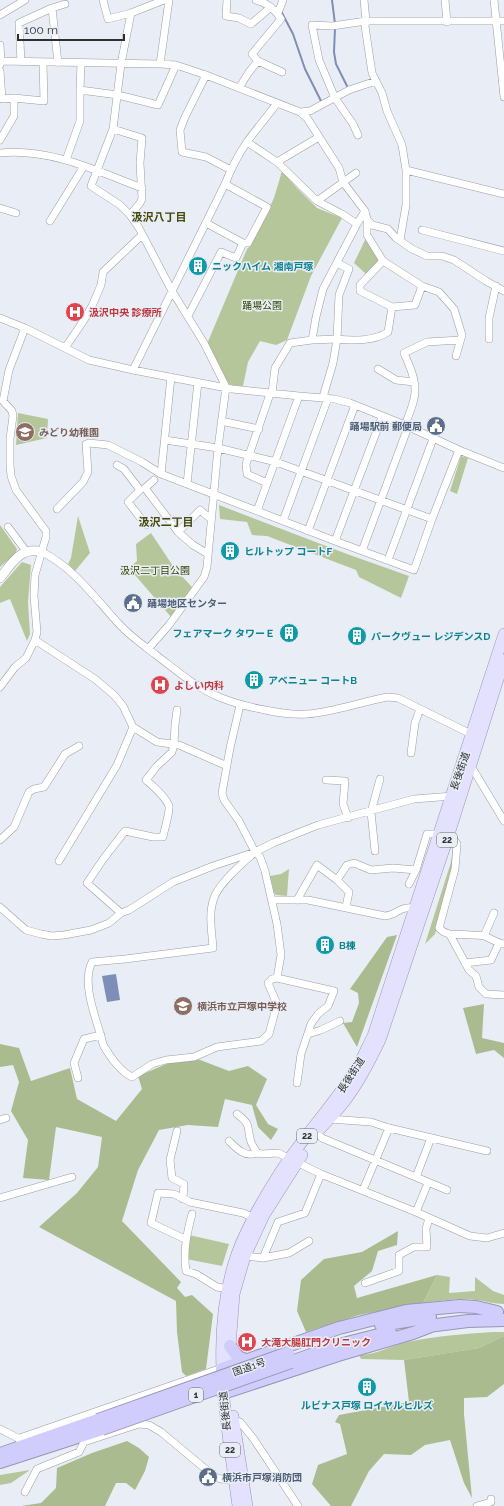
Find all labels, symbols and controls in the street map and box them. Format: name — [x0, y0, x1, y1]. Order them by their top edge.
scale bar — [18, 16, 124, 42]
text: 100 m — [24, 23, 58, 37]
district label: 汲沢八丁目 — [132, 211, 187, 224]
building icon: ニックハイム 湘南戸塚 — [187, 255, 209, 277]
place label: ニックハイム 湘南戸塚 — [212, 261, 314, 272]
park label: 踊場公園 — [242, 300, 282, 311]
hospital icon: 汲沢中央 診療所 — [64, 301, 86, 323]
place label: 汲沢中央 診療所 — [89, 307, 161, 318]
public building icon: 踊場駅前 郵便局 — [425, 415, 447, 437]
school or university icon: みどり幼稚園 — [14, 421, 36, 443]
place label: 踊場駅前 郵便局 — [350, 421, 422, 432]
place label: みどり幼稚園 — [39, 427, 99, 438]
district label: 汲沢二丁目 — [139, 516, 194, 529]
building icon: ヒルトップ コートF — [219, 540, 241, 562]
place label: ヒルトップ コートF — [244, 546, 332, 557]
park label: 汲沢二丁目公園 — [120, 565, 190, 576]
public building icon: 踊場地区センター — [122, 592, 144, 614]
place label: 踊場地区センター — [147, 598, 227, 609]
building icon: フェアマーク タワーＥ — [278, 622, 300, 644]
building icon: パークヴュー レジデンスD — [346, 625, 368, 647]
place label: フェアマーク タワーＥ — [173, 628, 275, 639]
place label: パークヴュー レジデンスD — [371, 631, 490, 642]
building icon: アベニュー コートB — [243, 669, 265, 691]
hospital icon: よしい内科 — [149, 674, 171, 696]
place label: アベニュー コートB — [268, 675, 357, 686]
place label: よしい内科 — [174, 680, 224, 691]
street label: 長後街道 — [448, 750, 472, 792]
road number: 22 — [437, 833, 457, 847]
building icon: B棟 — [314, 934, 336, 956]
place label: B棟 — [339, 940, 356, 951]
school or university icon: 横浜市立戸塚中学校 — [172, 995, 194, 1017]
place label: 横浜市立戸塚中学校 — [197, 1001, 287, 1012]
street label: 長後街道 — [335, 1055, 367, 1095]
road number: 22 — [297, 1129, 317, 1143]
hospital icon: 大滝大腸肛門クリニック — [236, 1331, 258, 1353]
place label: 大滝大腸肛門クリニック — [261, 1337, 371, 1348]
street label: 国道1号 — [231, 1356, 267, 1378]
building icon: ルビナス戸塚 ロイヤルヒルズ — [356, 1376, 378, 1398]
road number: 1 — [189, 1388, 203, 1402]
street label: 長後街道 — [217, 1391, 233, 1431]
place label: ルビナス戸塚 ロイヤルヒルズ — [301, 1400, 433, 1411]
road number: 22 — [220, 1443, 240, 1457]
public building icon: 横浜市戸塚消防団 — [197, 1466, 219, 1488]
place label: 横浜市戸塚消防団 — [222, 1472, 302, 1483]

